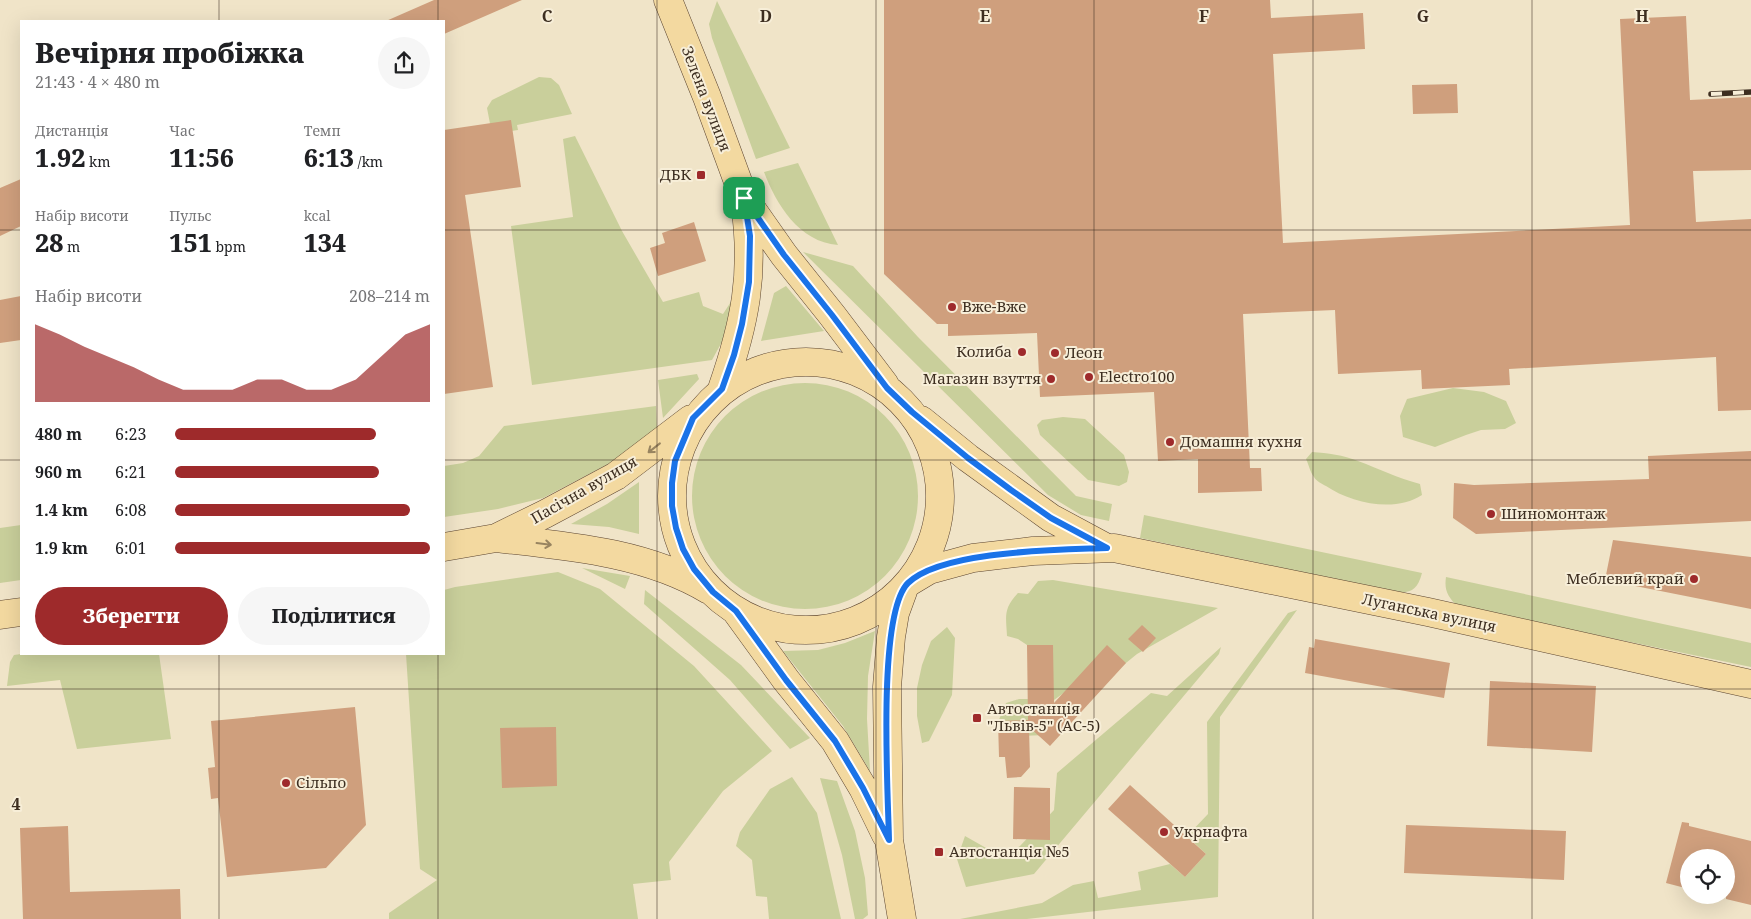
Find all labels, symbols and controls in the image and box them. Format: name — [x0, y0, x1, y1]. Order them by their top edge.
text: C — [542, 5, 553, 27]
text: D — [760, 5, 772, 27]
text: E — [980, 5, 990, 27]
text: F — [1199, 5, 1209, 27]
text: G — [1417, 5, 1429, 27]
text: H — [1635, 5, 1649, 27]
text: Вечірня пробіжка — [35, 33, 305, 71]
button: share — [378, 37, 430, 89]
street label: Зелена вулиця — [678, 43, 736, 154]
text: 21:43 · 4 × 480 m — [35, 71, 160, 93]
text: Дистанція — [35, 121, 109, 140]
text: Час — [169, 121, 195, 140]
text: Темп — [304, 121, 341, 140]
text: 1.92 — [35, 140, 85, 174]
text: 11:56 — [169, 140, 234, 174]
text: 6:13 — [304, 140, 354, 174]
text: km — [85, 152, 110, 171]
text: /km — [354, 152, 383, 171]
place label: ДБК — [660, 164, 691, 184]
marker: ДБК — [695, 169, 707, 181]
pin — [723, 177, 765, 219]
icon: arrive — [730, 184, 758, 212]
text: Набір висоти — [35, 206, 129, 225]
text: Пульс — [169, 206, 211, 225]
text: kcal — [304, 206, 331, 225]
text: 28 — [35, 225, 63, 259]
text: 151 — [169, 225, 212, 259]
text: 134 — [304, 225, 346, 259]
text: m — [63, 237, 80, 256]
text: bpm — [212, 237, 246, 256]
text: Набір висоти — [35, 285, 142, 307]
text: 208–214 m — [349, 285, 430, 307]
place label: Вже-Вже — [962, 296, 1026, 316]
marker: Вже-Вже — [946, 301, 958, 313]
place label: Колиба — [956, 341, 1012, 361]
place label: Леон — [1065, 342, 1103, 362]
marker: Колиба — [1016, 346, 1028, 358]
marker: Леон — [1049, 347, 1061, 359]
place label: Electro100 — [1099, 366, 1175, 386]
place label: Магазин взуття — [923, 368, 1041, 388]
marker: Electro100 — [1083, 371, 1095, 383]
marker: Магазин взуття — [1045, 373, 1057, 385]
text: 480 m — [35, 423, 82, 445]
text: 6:23 — [115, 423, 146, 445]
place label: Домашня кухня — [1180, 431, 1302, 451]
marker: Домашня кухня — [1164, 436, 1176, 448]
one-way arrow — [648, 443, 661, 454]
street label: Пасічна вулиця — [527, 451, 640, 528]
text: 960 m — [35, 461, 82, 483]
text: 6:21 — [115, 461, 146, 483]
text: 1.4 km — [35, 499, 88, 521]
text: 6:08 — [115, 499, 146, 521]
place label: Шиномонтаж — [1501, 503, 1606, 523]
marker: Шиномонтаж — [1485, 508, 1497, 520]
text: 1.9 km — [35, 537, 88, 559]
text: 6:01 — [115, 537, 146, 559]
one-way arrow — [536, 539, 552, 549]
place label: Меблевий край — [1566, 568, 1684, 588]
marker: Меблевий край — [1688, 573, 1700, 585]
button: Зберегти — [35, 587, 228, 645]
button: Поділитися — [238, 587, 430, 645]
street label: Луганська вулиця — [1360, 588, 1498, 636]
place label: Автостанція "Львів-5" (АС-5) — [987, 698, 1100, 735]
marker: Автостанція "Львів-5" (АС-5) — [971, 712, 983, 724]
place label: Сільпо — [296, 772, 346, 792]
marker: Сільпо — [280, 777, 292, 789]
text: 4 — [11, 793, 21, 815]
place label: Укрнафта — [1174, 821, 1248, 841]
marker: Укрнафта — [1158, 826, 1170, 838]
place label: Автостанція №5 — [949, 841, 1070, 861]
marker: Автостанція №5 — [933, 846, 945, 858]
map controls — [1680, 849, 1735, 904]
button: locate — [1680, 849, 1735, 904]

